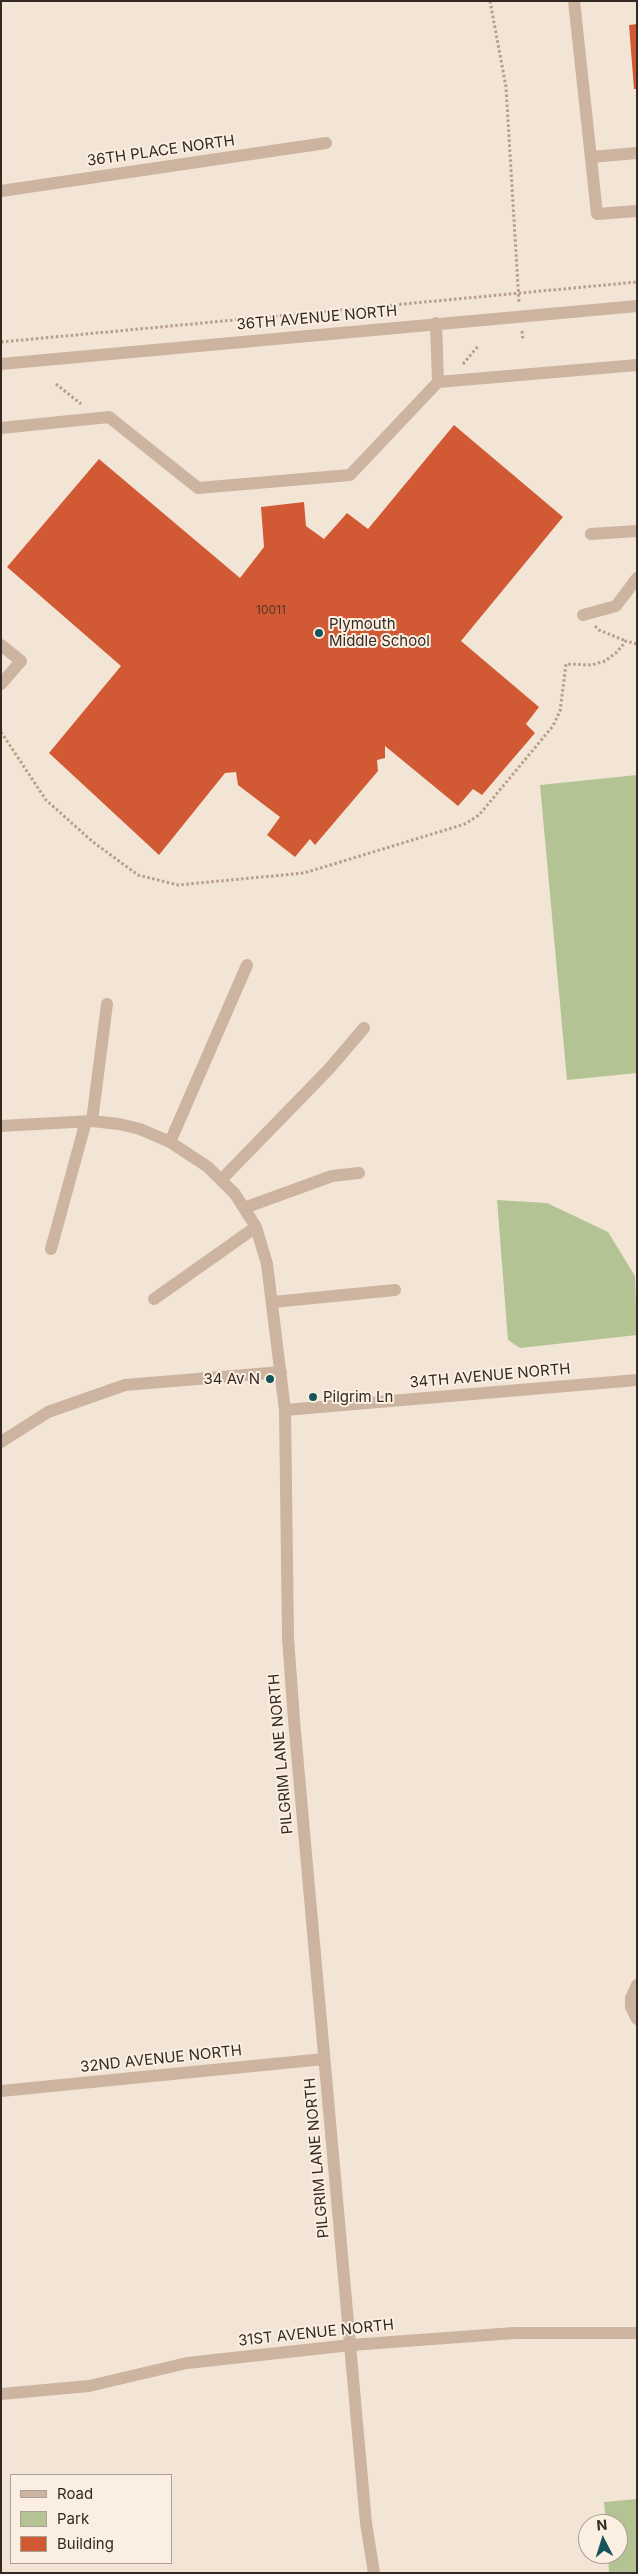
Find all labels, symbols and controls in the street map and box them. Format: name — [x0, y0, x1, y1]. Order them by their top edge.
street label: 36TH PLACE NORTH — [86, 132, 236, 170]
street label: 36TH AVENUE NORTH — [236, 302, 398, 334]
house number: 10011 — [256, 603, 286, 617]
place label: Plymouth Middle School — [329, 615, 430, 650]
marker: Plymouth Middle School — [313, 627, 325, 639]
street label: 34TH AVENUE NORTH — [409, 1360, 571, 1392]
place label: 34 Av N — [204, 1370, 260, 1388]
marker: 34 Av N — [264, 1373, 276, 1385]
place label: Pilgrim Ln — [323, 1388, 393, 1406]
marker: Pilgrim Ln — [307, 1391, 319, 1403]
street label: PILGRIM LANE NORTH — [265, 1673, 297, 1835]
street label: 32ND AVENUE NORTH — [79, 2042, 243, 2076]
street label: PILGRIM LANE NORTH — [301, 2077, 333, 2239]
street label: 31ST AVENUE NORTH — [237, 2316, 395, 2350]
legend — [10, 2474, 172, 2564]
text: Road — [57, 2484, 93, 2503]
text: Park — [57, 2509, 89, 2528]
north arrow — [578, 2514, 628, 2564]
text: N — [596, 2516, 608, 2533]
text: Building — [57, 2534, 114, 2553]

